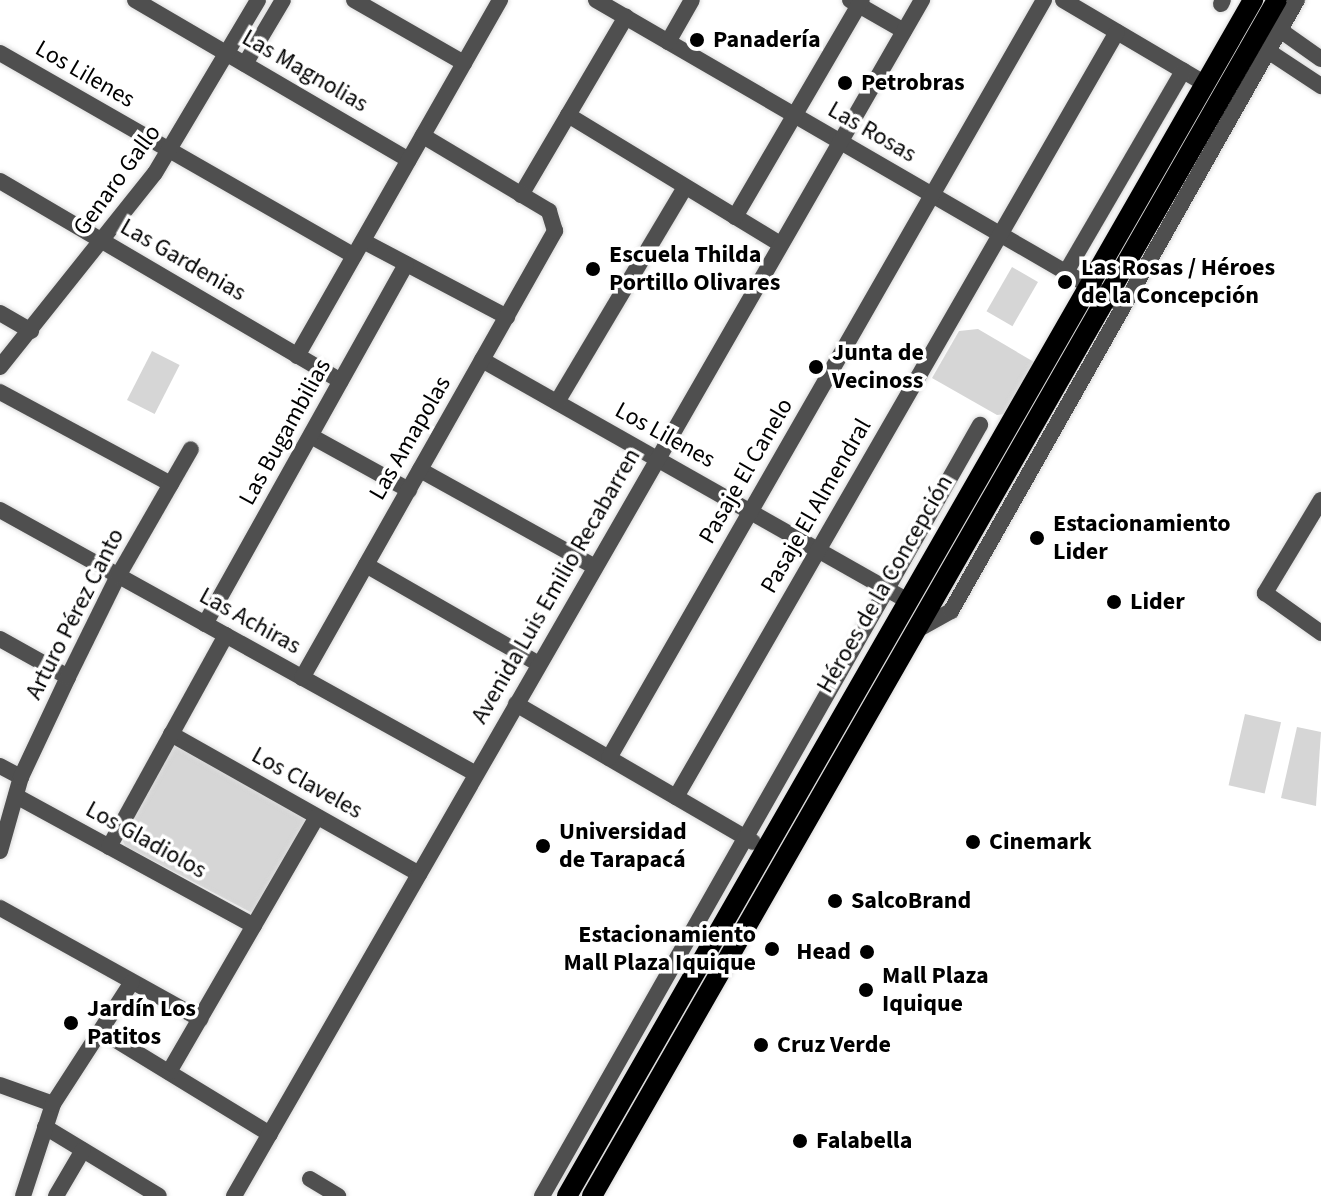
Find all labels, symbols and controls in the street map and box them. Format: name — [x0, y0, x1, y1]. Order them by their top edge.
street label: Las Magnolias — [237, 23, 373, 119]
place label: Panadería — [713, 26, 821, 54]
marker: Panadería — [688, 31, 706, 49]
street label: Los Lilenes — [30, 34, 140, 114]
place label: Petrobras — [861, 69, 965, 97]
marker: Petrobras — [836, 74, 854, 92]
street label: Las Rosas — [823, 95, 921, 169]
street label: Genaro Gallo — [67, 119, 167, 241]
street label: Las Gardenias — [115, 213, 251, 307]
place label: Escuela Thilda Portillo Olivares — [609, 241, 780, 297]
place label: Las Rosas / Héroes de la Concepción — [1081, 254, 1275, 310]
marker: Escuela Thilda Portillo Olivares — [584, 260, 602, 278]
marker: Las Rosas / Héroes de la Concepción — [1056, 273, 1074, 291]
place label: Junta de Vecinoss — [832, 339, 924, 395]
street label: Las Bugambilias — [233, 354, 337, 510]
marker: Junta de Vecinoss — [807, 358, 825, 376]
street label: Las Amapolas — [363, 371, 457, 505]
street label: Pasaje El Canelo — [693, 393, 799, 549]
street label: Los Lilenes — [610, 396, 720, 474]
street label: Pasaje El Almendral — [754, 414, 878, 598]
street label: Avenida Luis Emilio Recabarren — [465, 443, 647, 729]
street label: Héroes de la Concepción — [811, 470, 959, 698]
place label: Estacionamiento Lider — [1053, 510, 1231, 566]
street label: Arturo Pérez Canto — [19, 524, 131, 704]
marker: Estacionamiento Lider — [1028, 529, 1046, 547]
street label: Las Achiras — [194, 581, 306, 661]
place label: Lider — [1130, 588, 1185, 616]
marker: Lider — [1105, 593, 1123, 611]
street label: Los Claveles — [247, 741, 367, 825]
street label: Los Gladiolos — [81, 795, 211, 885]
place label: Universidad de Tarapacá — [559, 818, 687, 874]
place label: Cinemark — [989, 828, 1092, 856]
marker: Cinemark — [964, 833, 982, 851]
marker: Universidad de Tarapacá — [534, 837, 552, 855]
place label: SalcoBrand — [851, 887, 971, 915]
marker: SalcoBrand — [826, 892, 844, 910]
place label: Estacionamiento Mall Plaza Iquique — [564, 921, 756, 977]
place label: Head — [796, 938, 851, 966]
marker: Estacionamiento Mall Plaza Iquique — [763, 940, 781, 958]
marker: Head — [858, 943, 876, 961]
place label: Mall Plaza Iquique — [882, 962, 989, 1018]
marker: Mall Plaza Iquique — [857, 981, 875, 999]
place label: Jardín Los Patitos — [87, 995, 196, 1051]
marker: Jardín Los Patitos — [62, 1014, 80, 1032]
place label: Cruz Verde — [777, 1031, 891, 1059]
marker: Cruz Verde — [752, 1036, 770, 1054]
place label: Falabella — [816, 1127, 912, 1155]
marker: Falabella — [791, 1132, 809, 1150]

